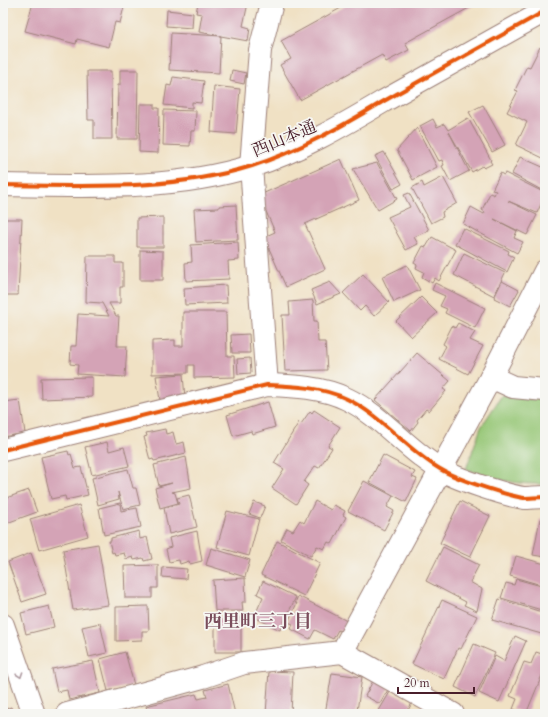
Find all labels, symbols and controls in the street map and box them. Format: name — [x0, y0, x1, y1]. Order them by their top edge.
street label: 西山本通 — [248, 115, 320, 162]
district label: 西里町三丁目 — [204, 609, 312, 634]
scale bar — [398, 669, 474, 695]
one-way arrow — [16, 671, 24, 678]
text: 20 m — [404, 675, 431, 691]

